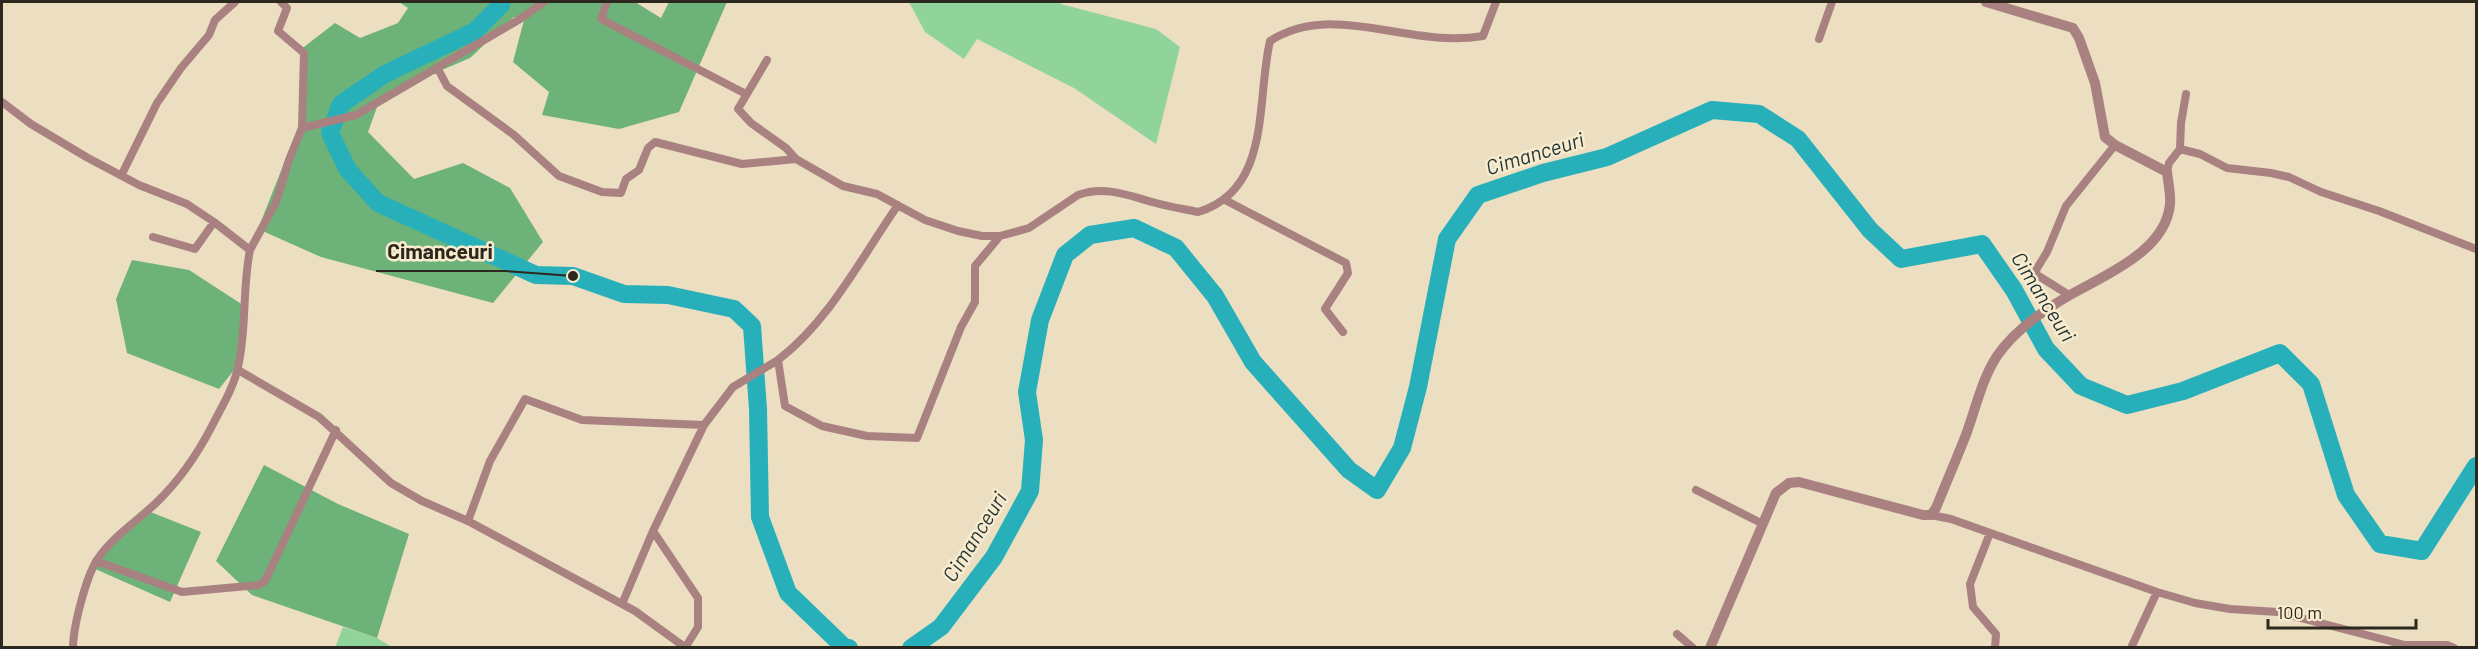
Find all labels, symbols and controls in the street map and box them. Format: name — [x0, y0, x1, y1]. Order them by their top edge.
water label: Cimanceuri — [1482, 126, 1587, 179]
callout: Cimanceuri — [376, 232, 505, 271]
text: Cimanceuri — [387, 238, 493, 263]
water label: Cimanceuri — [2007, 247, 2082, 346]
water label: Cimanceuri — [936, 486, 1012, 586]
scale bar — [2268, 592, 2416, 630]
text: 100 m — [2277, 601, 2322, 623]

